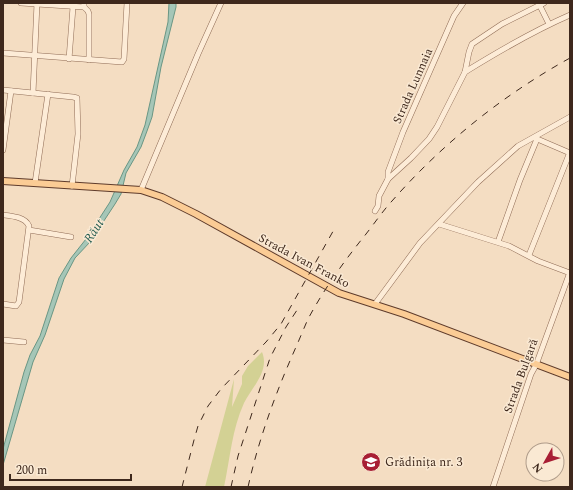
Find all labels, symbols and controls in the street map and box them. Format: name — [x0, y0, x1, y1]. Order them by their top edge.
street label: Strada Lunnaia — [388, 45, 438, 127]
water label: Răut — [79, 214, 110, 247]
street label: Strada Ivan Franko — [255, 229, 353, 293]
street label: Strada Bulgară — [499, 336, 543, 416]
north arrow — [525, 442, 565, 482]
school or university icon: Grădinița nr. 3 — [360, 451, 382, 473]
place label: Grădinița nr. 3 — [385, 453, 462, 472]
scale bar — [10, 456, 131, 482]
text: N — [528, 459, 547, 477]
text: 200 m — [16, 461, 47, 480]

